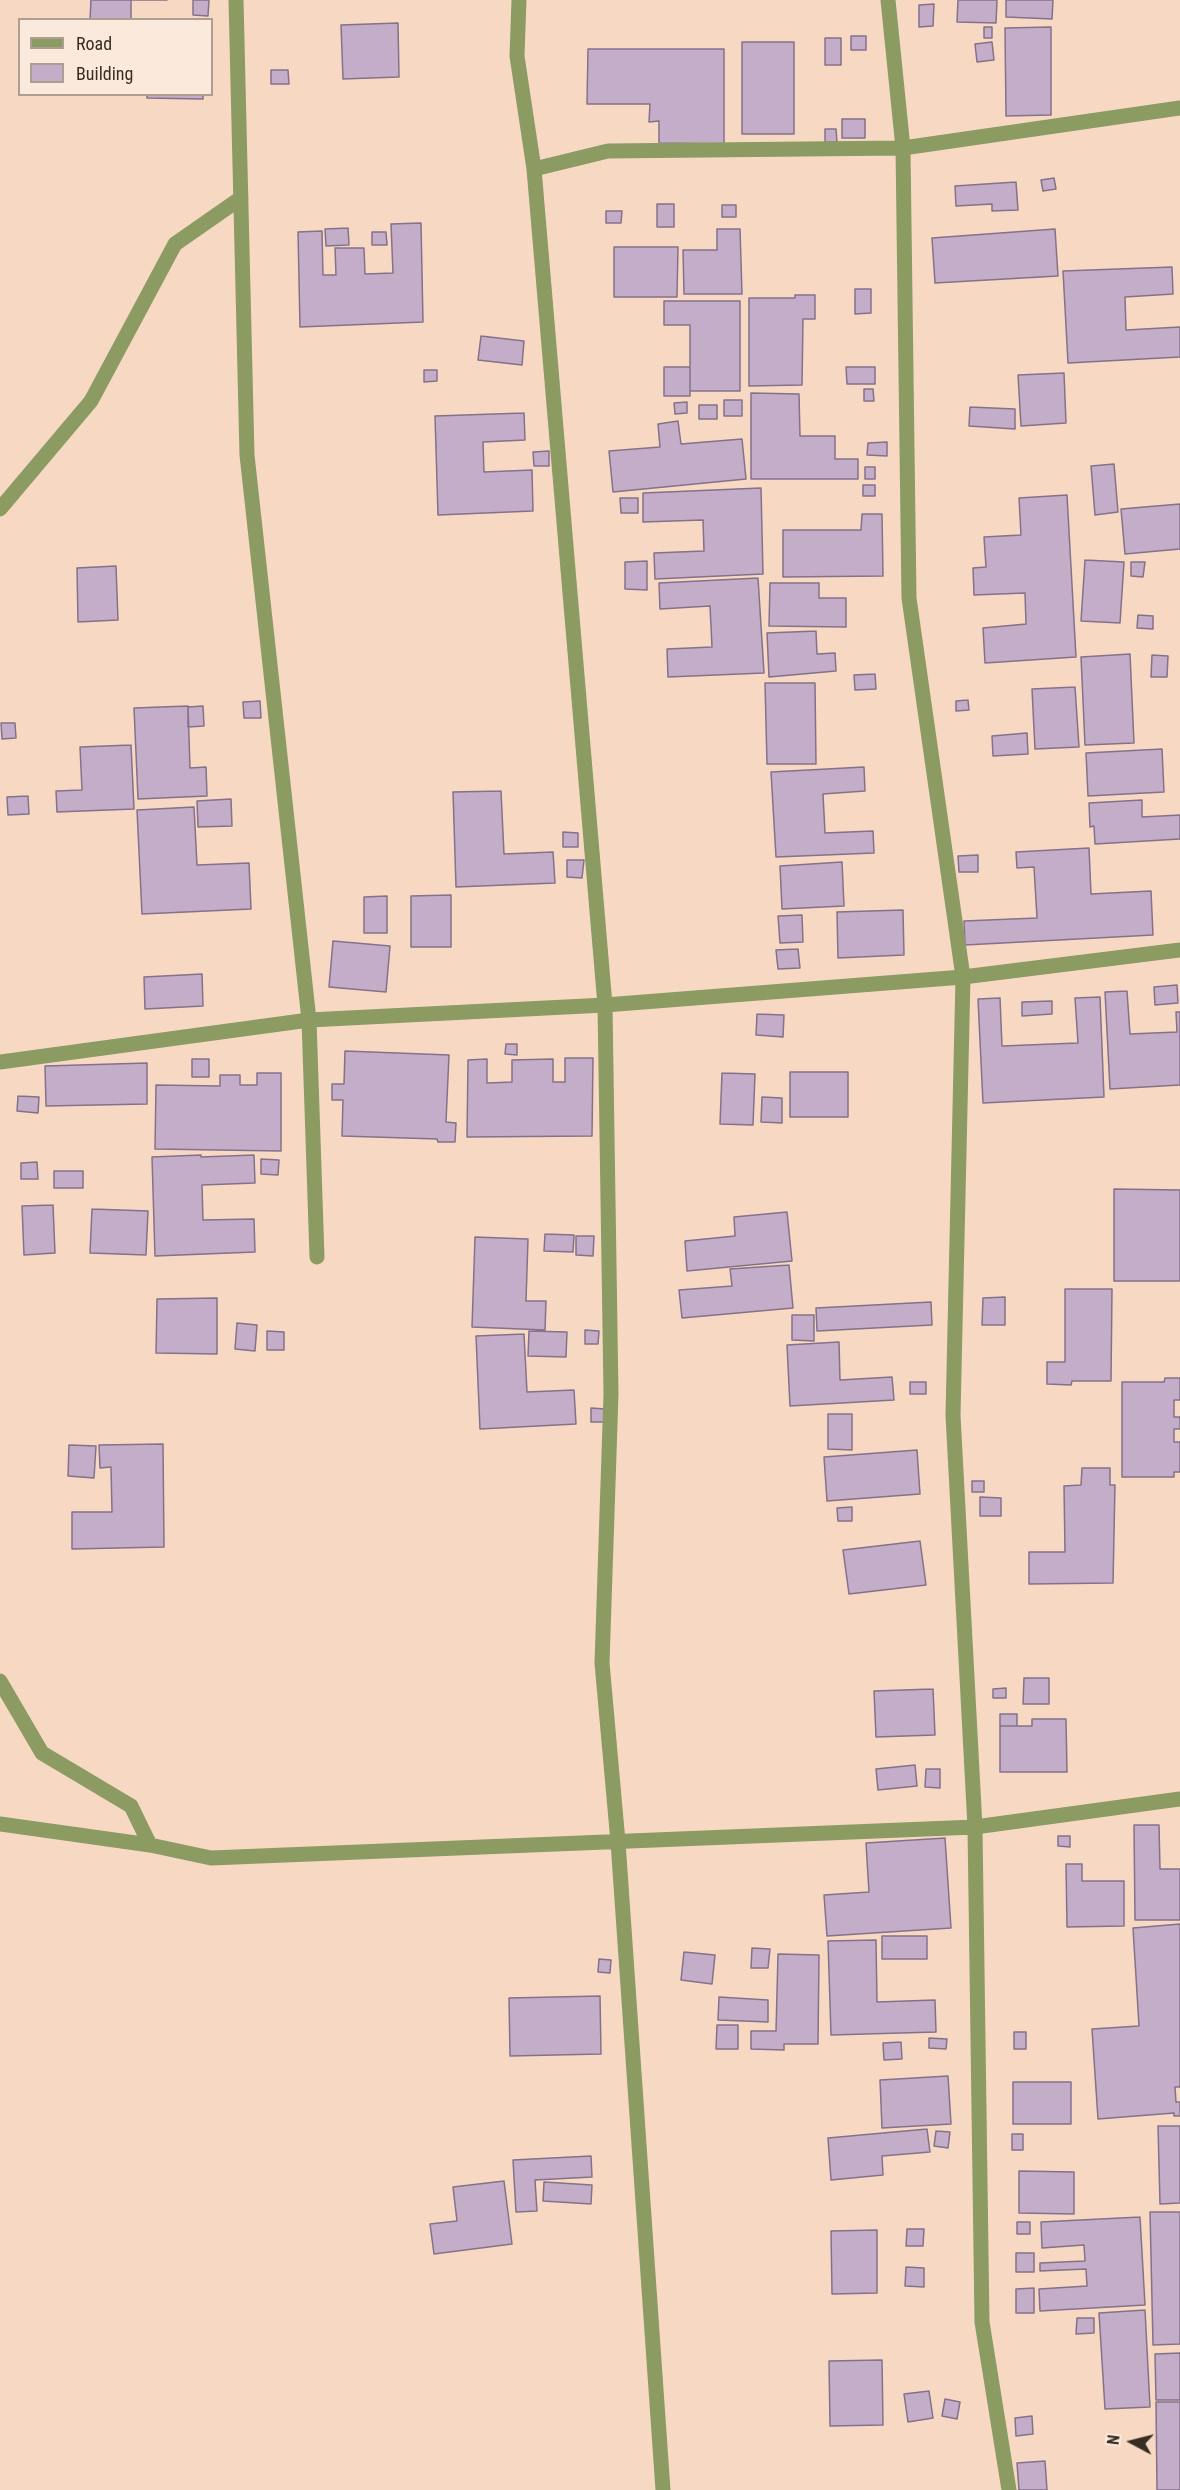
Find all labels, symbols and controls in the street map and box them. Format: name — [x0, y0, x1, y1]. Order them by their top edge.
legend — [18, 18, 213, 96]
text: Road — [76, 33, 112, 54]
text: Building — [76, 63, 133, 84]
north arrow — [1102, 2412, 1162, 2472]
text: N — [1104, 2434, 1124, 2446]

